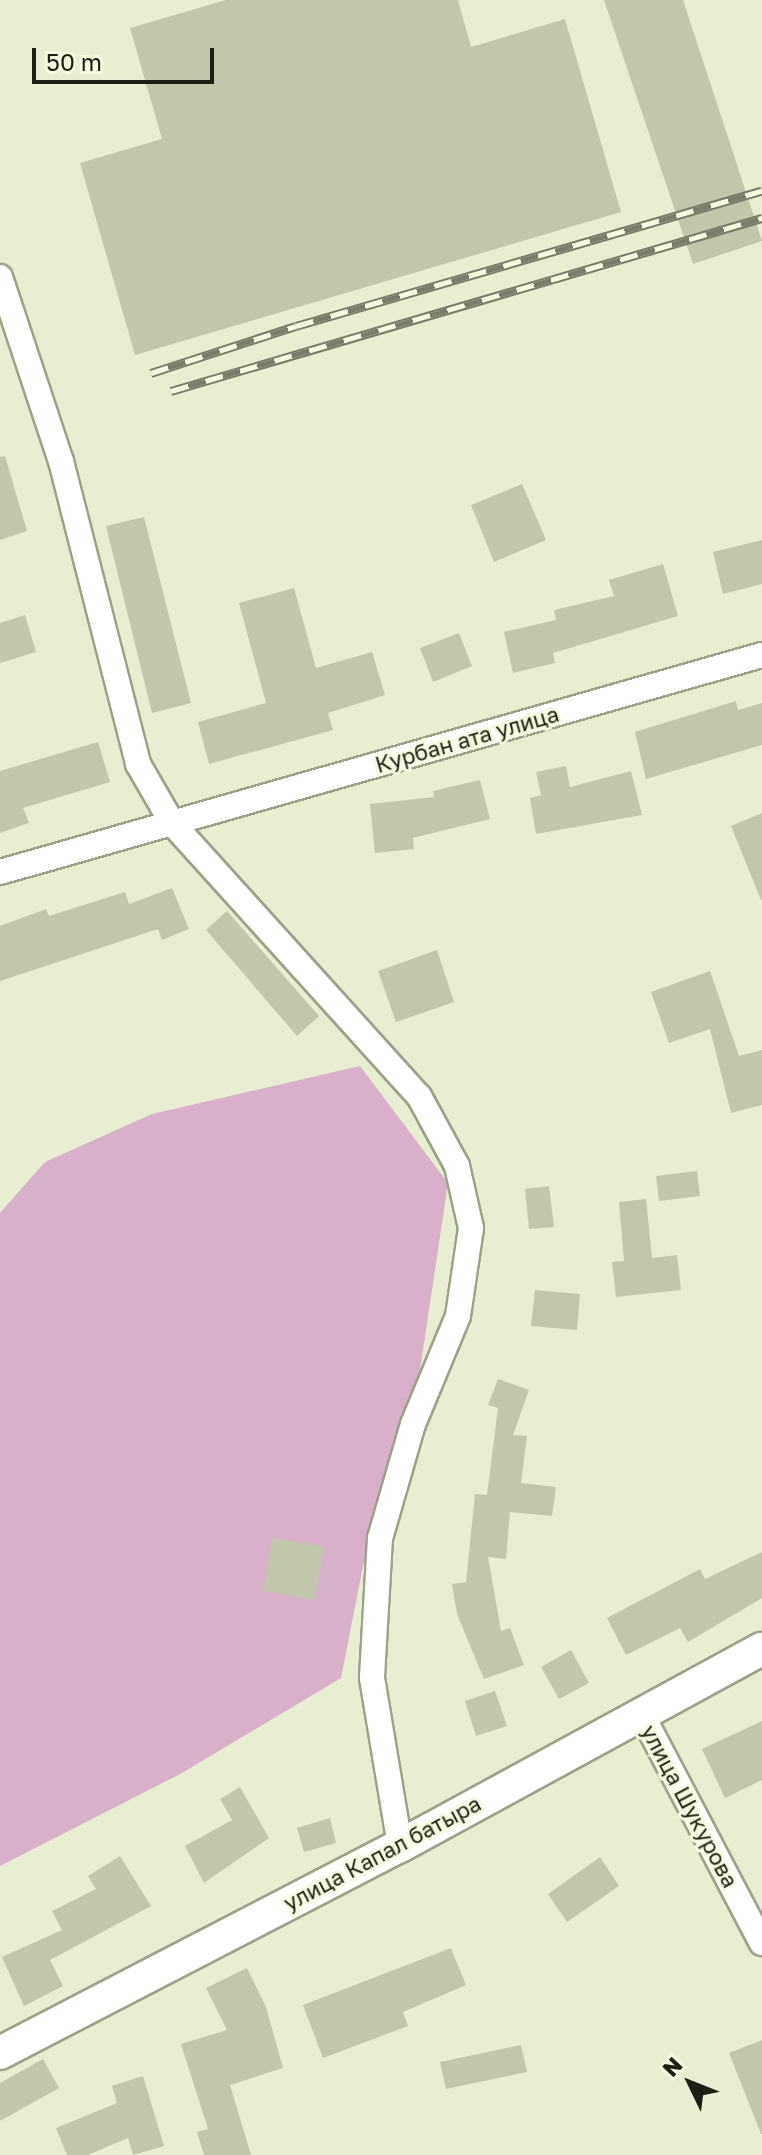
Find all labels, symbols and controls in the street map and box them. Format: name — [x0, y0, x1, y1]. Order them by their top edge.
scale bar — [36, 32, 218, 82]
text: 50 m — [46, 47, 102, 76]
street label: Курбан ата улица — [372, 700, 562, 778]
street label: улица Шукурова — [636, 1720, 744, 1892]
street label: улица Капал батыра — [279, 1790, 485, 1916]
north arrow — [650, 2043, 730, 2123]
text: N — [656, 2051, 688, 2082]

